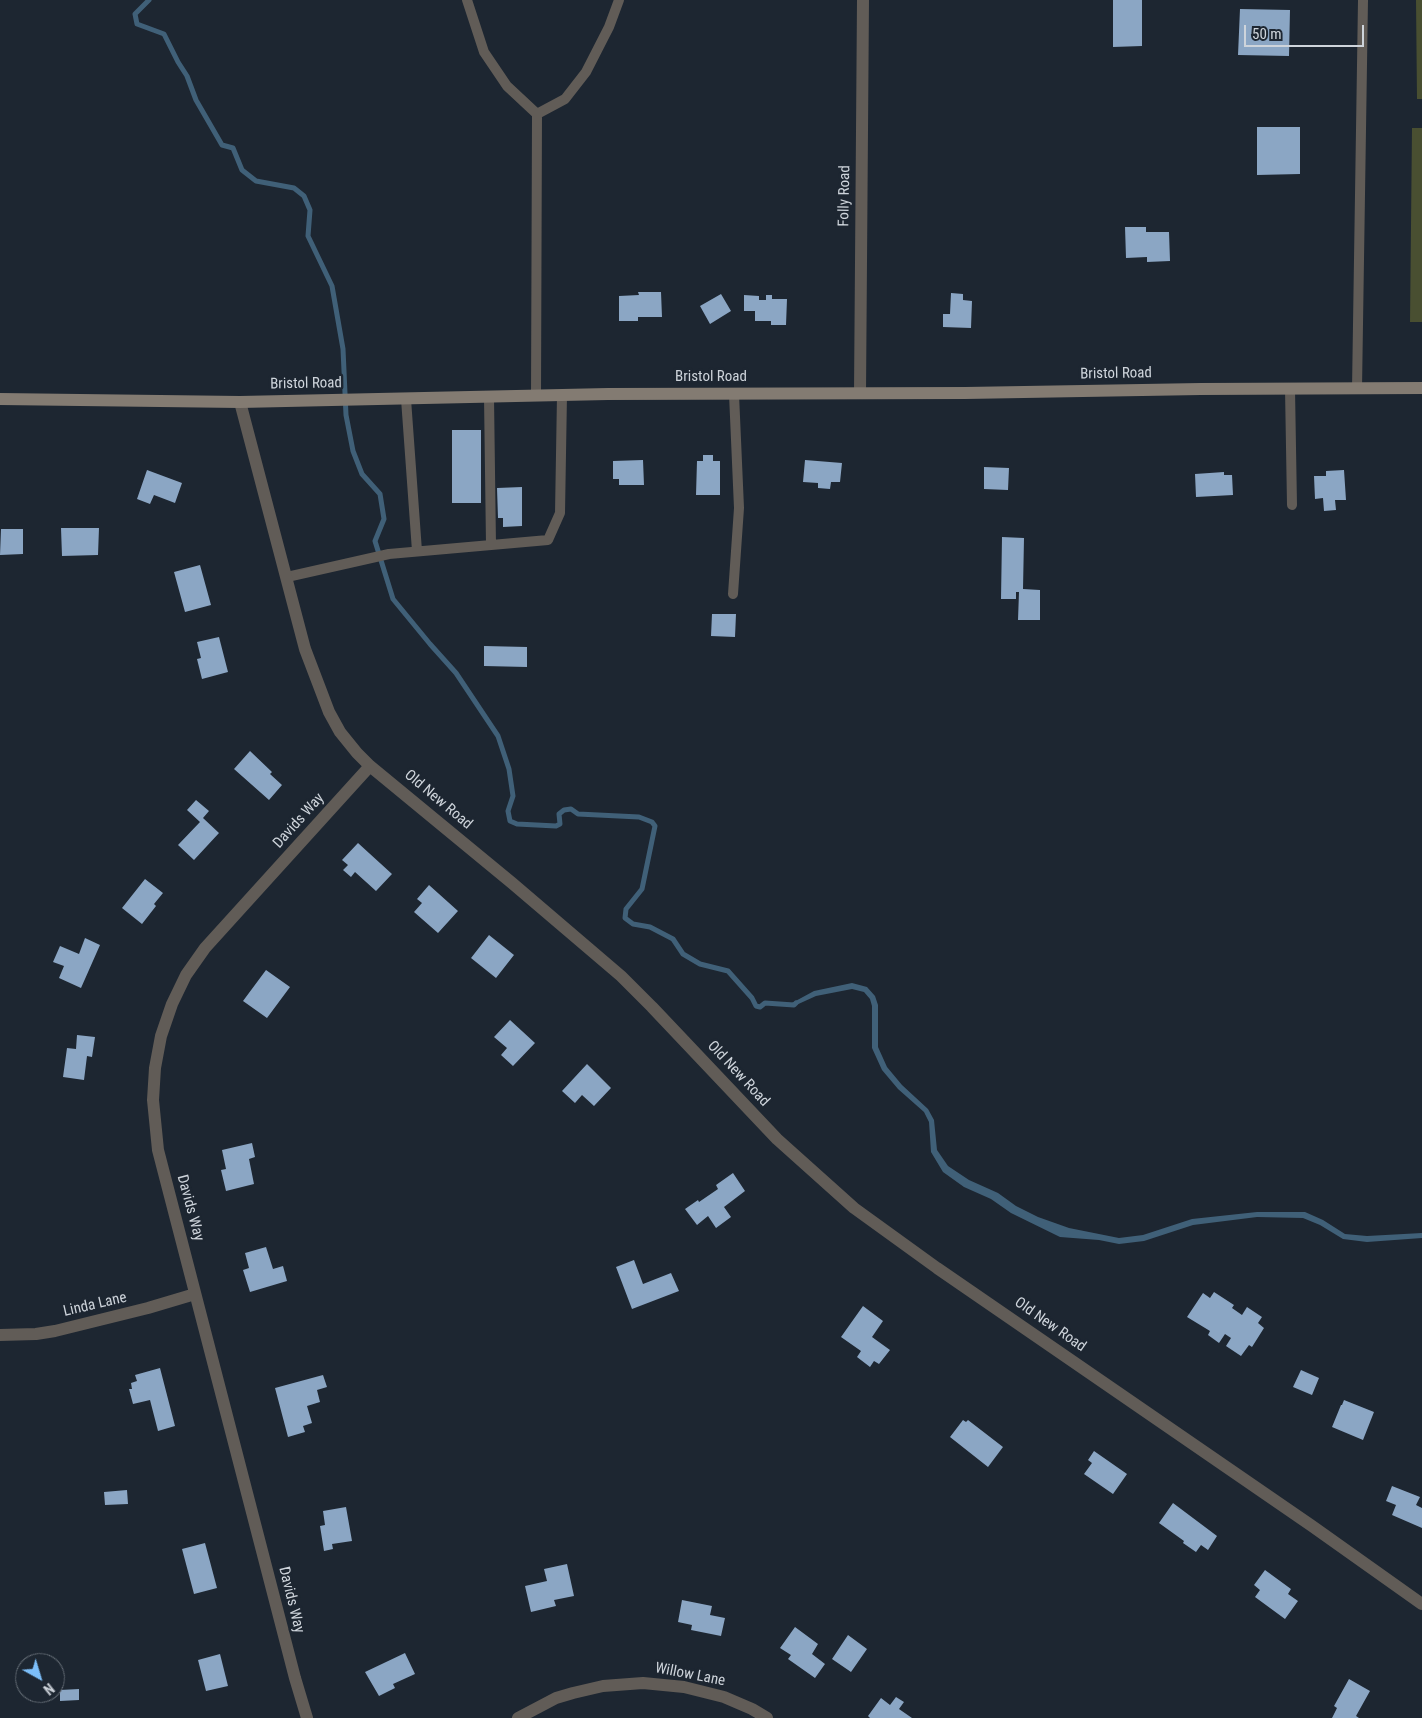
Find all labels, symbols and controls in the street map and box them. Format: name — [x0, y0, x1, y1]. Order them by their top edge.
scale bar — [1247, 15, 1367, 47]
text: 50 m — [1252, 25, 1282, 43]
street label: Folly Road — [835, 165, 855, 227]
street label: Bristol Road — [1080, 364, 1152, 384]
street label: Bristol Road — [675, 368, 747, 386]
street label: Bristol Road — [270, 374, 342, 394]
street label: Old New Road — [400, 766, 476, 834]
street label: Davids Way — [270, 790, 328, 852]
street label: Old New Road — [703, 1038, 773, 1110]
street label: Davids Way — [173, 1173, 207, 1243]
street label: Linda Lane — [62, 1289, 128, 1321]
street label: Old New Road — [1011, 1294, 1089, 1356]
street label: Davids Way — [274, 1565, 308, 1635]
north arrow — [15, 1653, 65, 1703]
street label: Willow Lane — [653, 1659, 727, 1691]
text: N — [40, 1680, 57, 1698]

